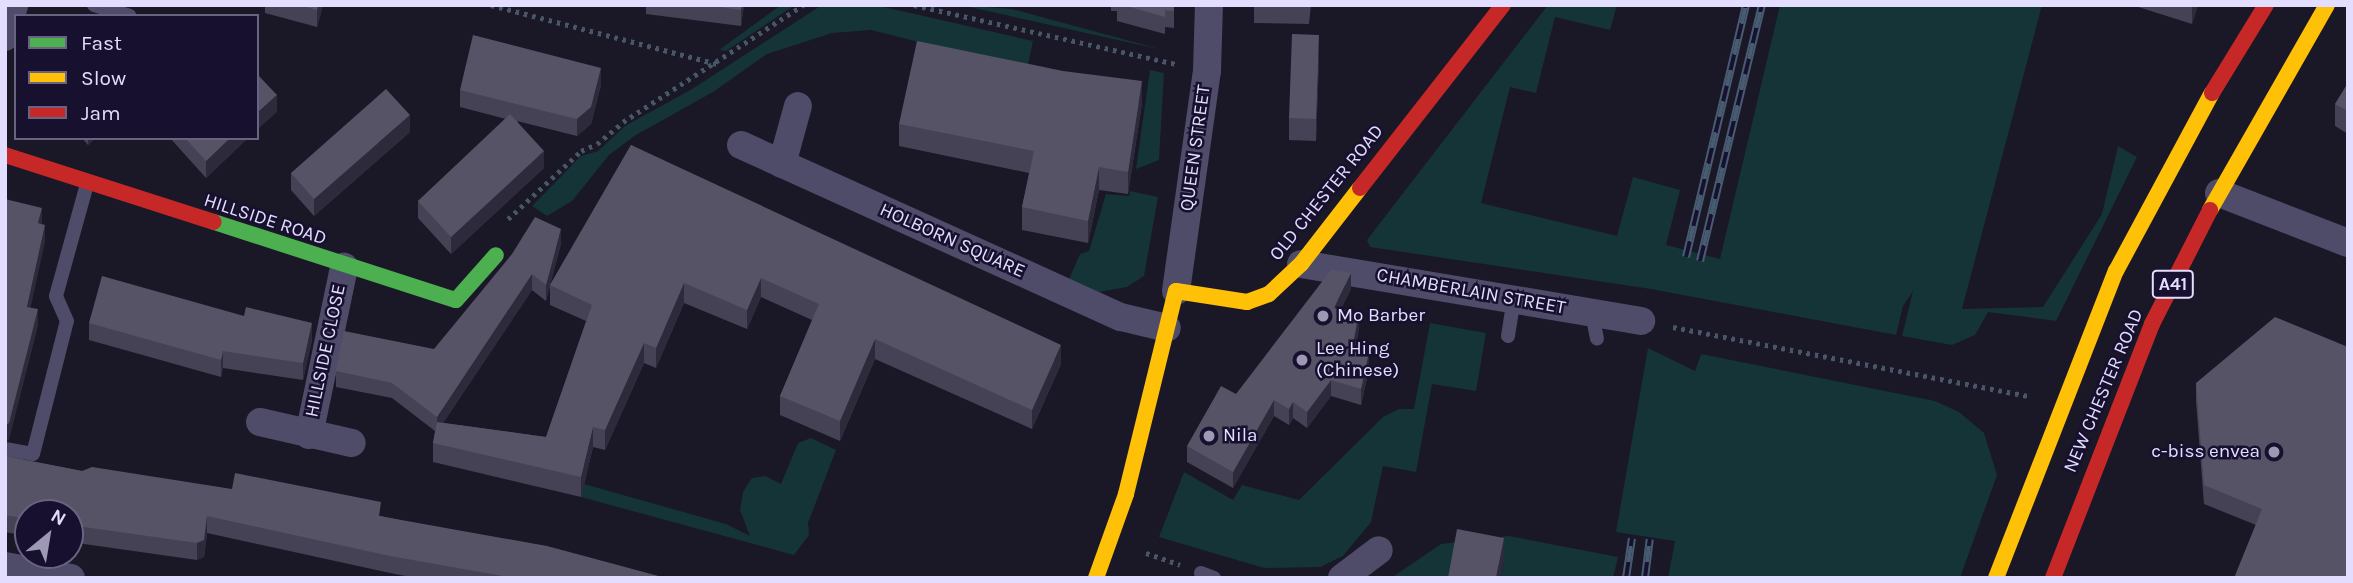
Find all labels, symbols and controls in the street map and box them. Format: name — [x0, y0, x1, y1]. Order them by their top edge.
legend — [14, 14, 259, 140]
text: Fast — [81, 31, 122, 55]
text: Slow — [81, 66, 126, 90]
street label: QUEEN STREET — [1176, 83, 1216, 213]
text: Jam — [81, 101, 121, 125]
street label: OLD CHESTER ROAD — [1265, 120, 1389, 266]
street label: HILLSIDE ROAD — [201, 189, 329, 251]
street label: HOLBORN SQUARE — [876, 199, 1028, 283]
street label: CHAMBERLAIN STREET — [1375, 264, 1567, 320]
road number: A41 — [2150, 270, 2196, 298]
street label: HILLSIDE CLOSE — [301, 282, 351, 420]
place label: Mo Barber — [1337, 305, 1425, 327]
street label: NEW CHESTER ROAD — [2059, 306, 2149, 476]
marker: Mo Barber — [1315, 308, 1331, 324]
place label: Lee Hing (Chinese) — [1316, 338, 1399, 382]
marker: Lee Hing (Chinese) — [1294, 352, 1310, 368]
place label: Nila — [1223, 425, 1257, 447]
marker: Nila — [1201, 428, 1217, 444]
place label: c-biss envea — [2151, 441, 2260, 463]
marker: c-biss envea — [2266, 444, 2282, 460]
north arrow — [14, 499, 84, 569]
text: N — [47, 505, 70, 530]

